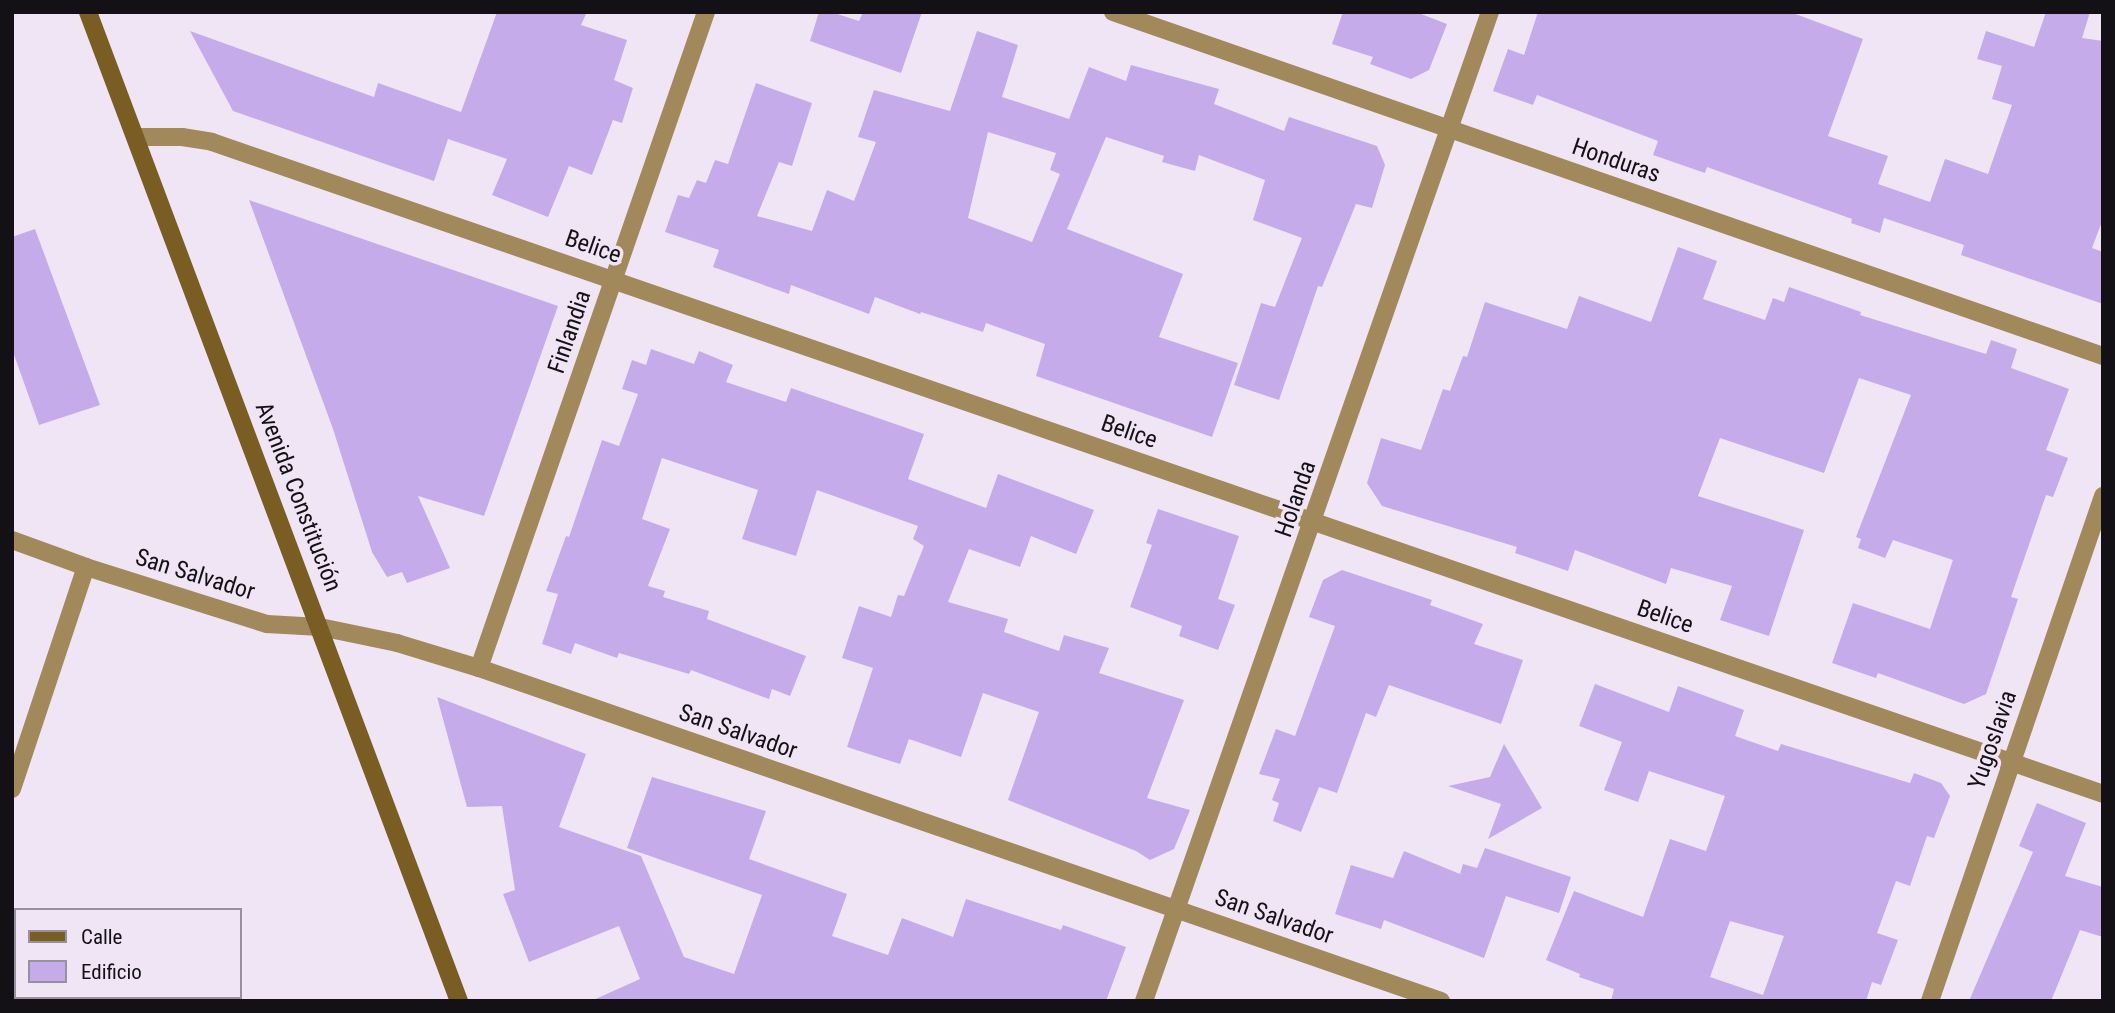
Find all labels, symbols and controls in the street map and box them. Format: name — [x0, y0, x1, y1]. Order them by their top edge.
street label: Honduras — [1568, 133, 1664, 189]
street label: Belice — [561, 224, 625, 270]
street label: Finlandia — [542, 287, 598, 377]
street label: Avenida Constitución — [249, 398, 347, 596]
street label: Belice — [1097, 409, 1161, 455]
street label: Holanda — [1270, 457, 1322, 541]
street label: San Salvador — [132, 543, 258, 607]
street label: Belice — [1633, 594, 1697, 640]
street label: Yugoslavia — [1963, 687, 2023, 793]
street label: San Salvador — [675, 698, 801, 766]
street label: San Salvador — [1211, 883, 1337, 951]
legend — [14, 908, 242, 999]
text: Calle — [81, 925, 122, 949]
text: Edificio — [81, 960, 142, 984]

